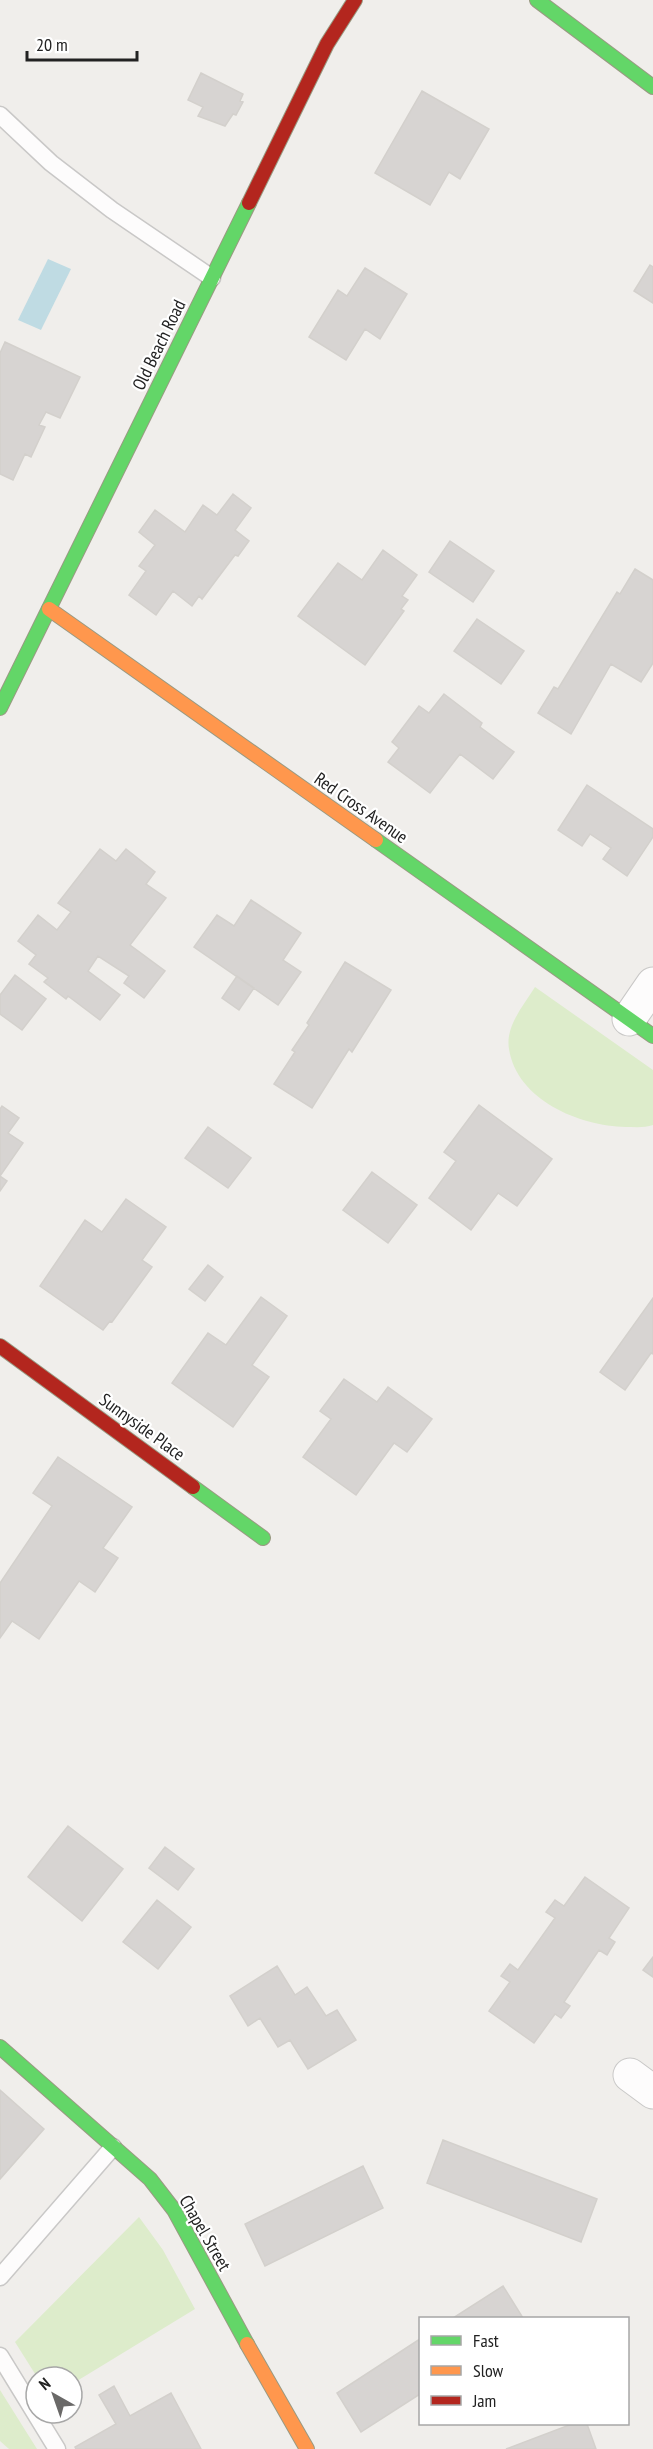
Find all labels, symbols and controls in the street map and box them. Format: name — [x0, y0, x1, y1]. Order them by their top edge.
scale bar — [27, 24, 136, 62]
text: 20 m — [36, 33, 68, 56]
street label: Old Beach Road — [127, 296, 190, 394]
street label: Red Cross Avenue — [310, 767, 412, 848]
street label: Sunnyside Place — [95, 1388, 190, 1465]
street label: Chapel Street — [174, 2191, 236, 2275]
legend — [419, 2317, 629, 2425]
text: Fast — [473, 2329, 499, 2352]
text: Slow — [473, 2359, 504, 2382]
north arrow — [24, 2365, 84, 2425]
text: N — [35, 2373, 54, 2394]
text: Jam — [472, 2389, 496, 2412]

